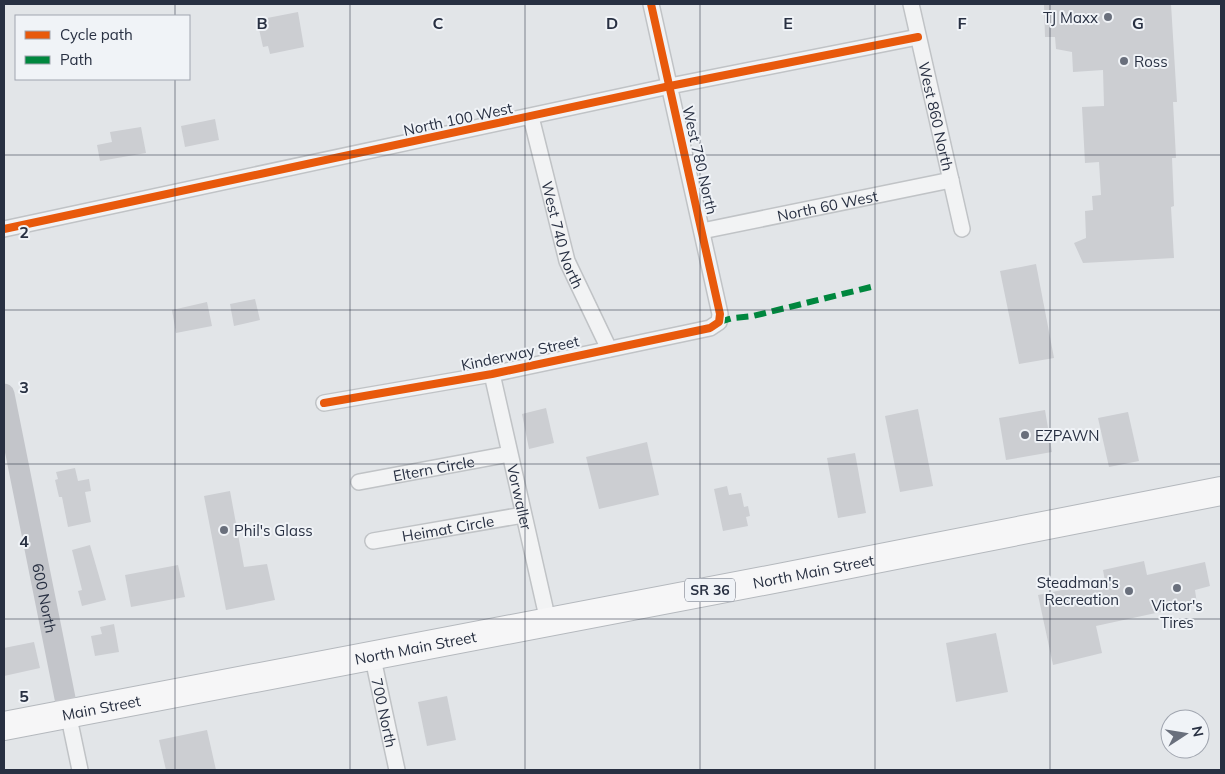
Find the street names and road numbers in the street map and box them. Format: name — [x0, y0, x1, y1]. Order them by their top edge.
street label: West 860 North — [915, 60, 958, 172]
street label: North 100 West — [402, 98, 514, 140]
street label: West 780 North — [678, 104, 722, 216]
street label: West 740 North — [538, 179, 588, 291]
street label: North 60 West — [775, 186, 879, 225]
street label: Kinderway Street — [459, 331, 581, 375]
street label: Eltern Circle — [392, 451, 476, 485]
street label: Vorwaller — [503, 462, 537, 532]
street label: Heimat Circle — [400, 511, 495, 545]
street label: North Main Street — [751, 550, 876, 592]
street label: 600 North — [29, 561, 61, 634]
road number: SR 36 — [685, 578, 735, 602]
street label: North Main Street — [353, 626, 478, 668]
street label: 700 North — [368, 676, 401, 749]
street label: Main Street — [60, 691, 142, 724]

